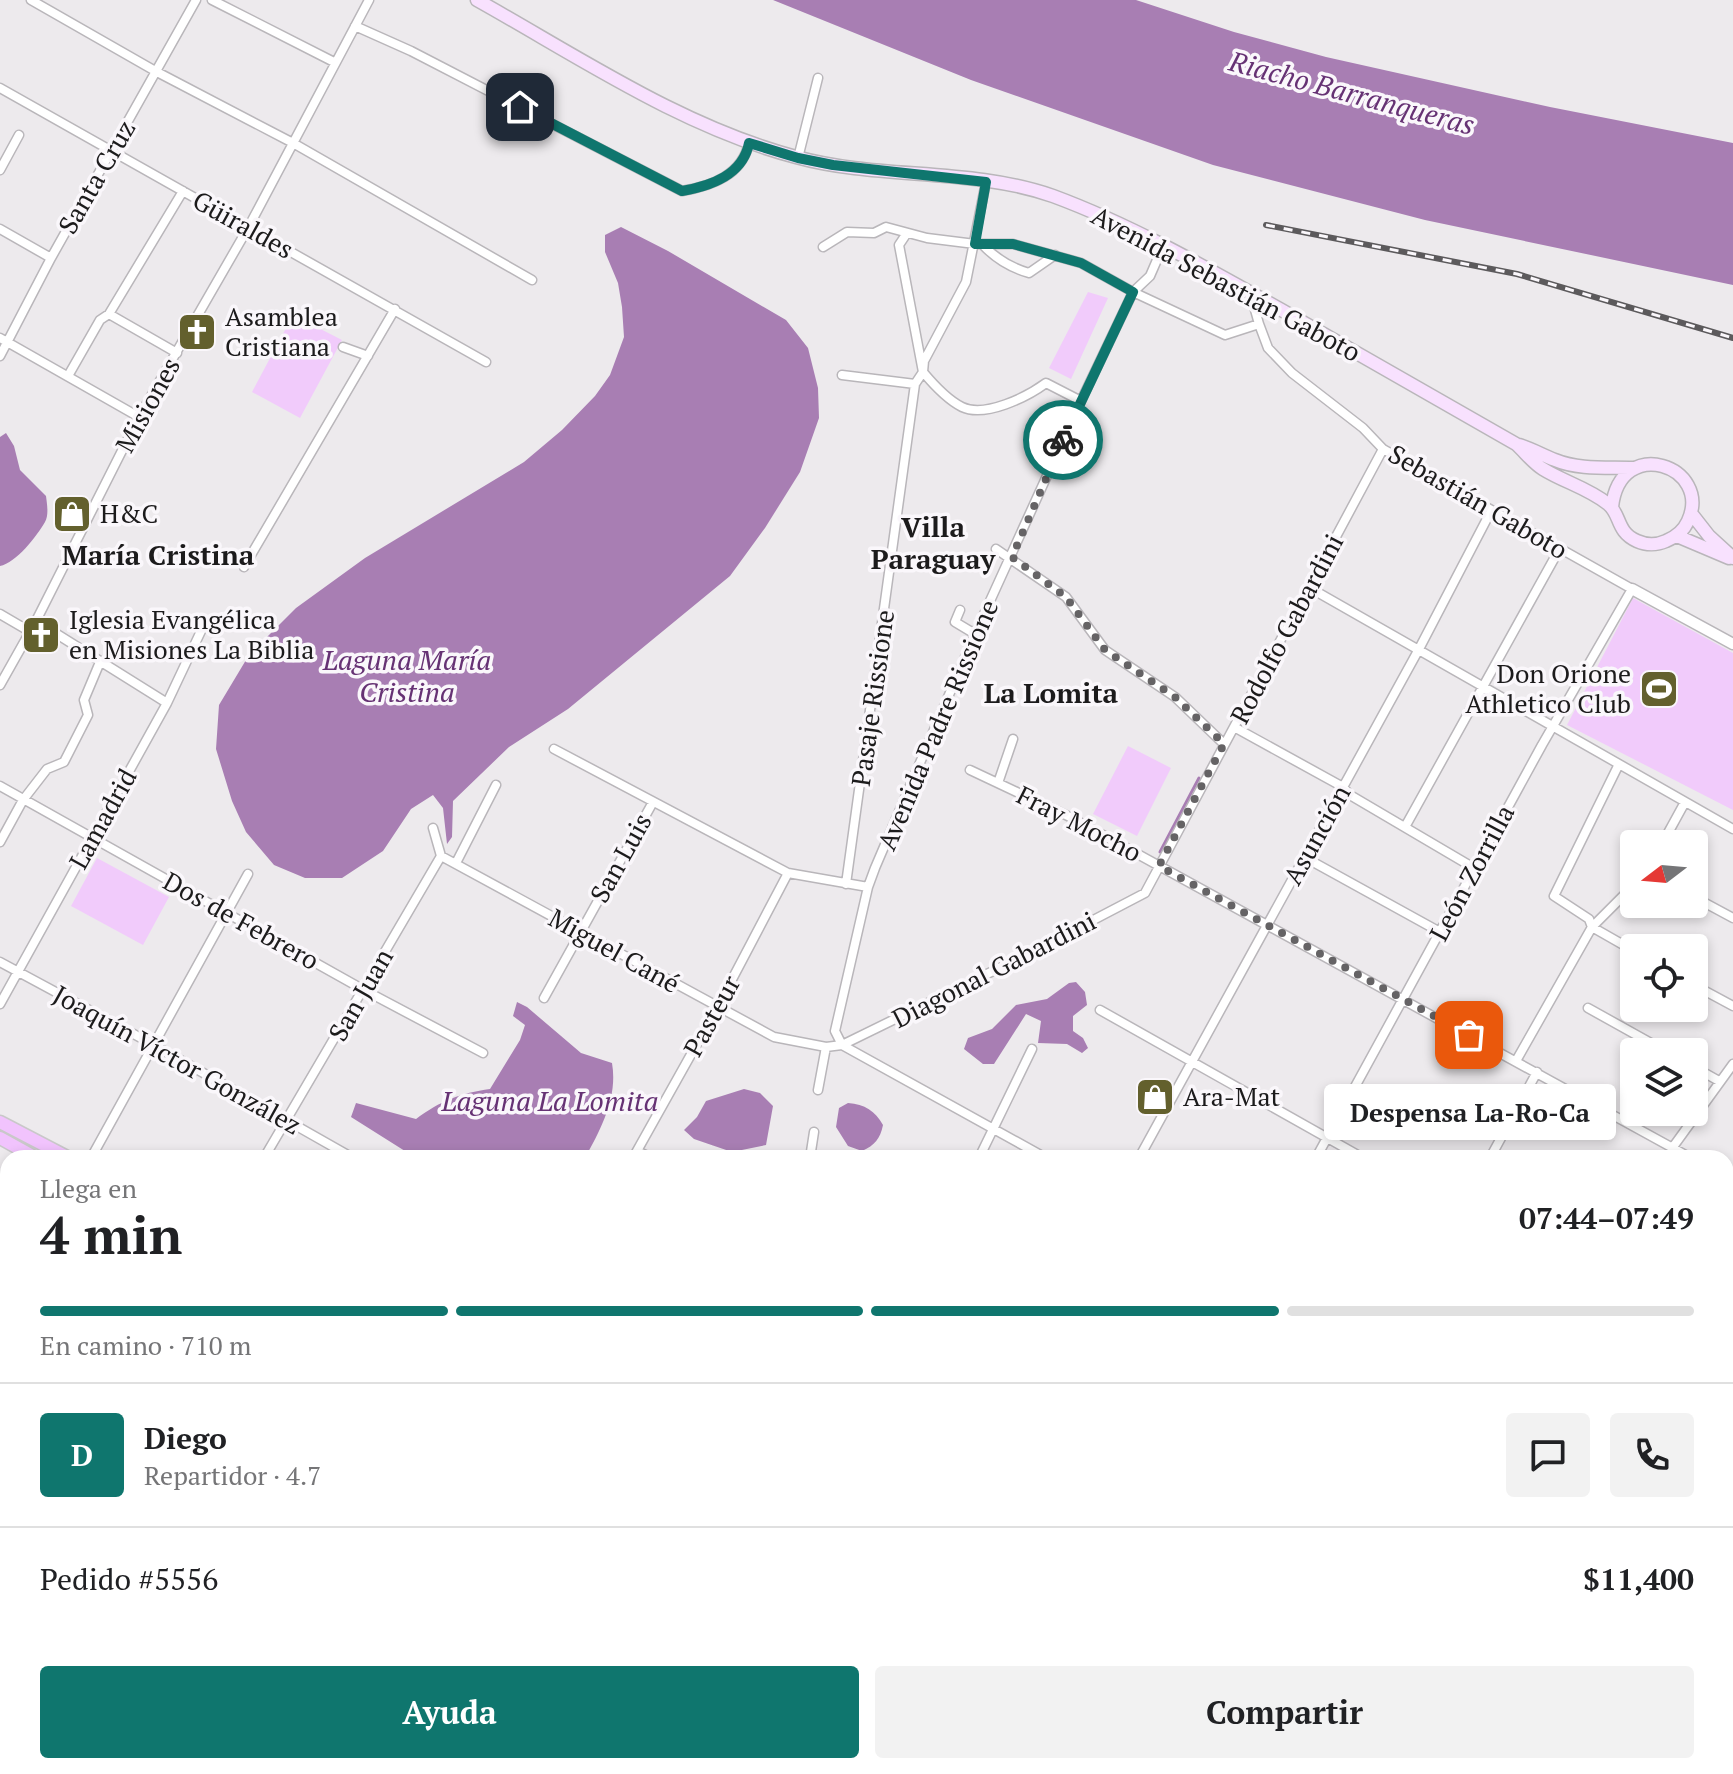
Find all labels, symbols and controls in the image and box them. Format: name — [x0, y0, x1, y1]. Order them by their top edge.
water label: Riacho Barranqueras — [1225, 42, 1479, 143]
pin — [486, 73, 554, 141]
icon: home — [498, 85, 542, 129]
street label: Santa Cruz — [50, 113, 142, 240]
street label: Güiraldes — [187, 183, 300, 266]
street label: Avenida Sebastián Gaboto — [1086, 198, 1367, 369]
place label: Asamblea Cristiana — [225, 299, 338, 363]
church icon: Asamblea Cristiana — [176, 311, 218, 353]
street label: Misiones — [107, 351, 187, 458]
courier — [1023, 400, 1103, 480]
icon: bike — [1041, 418, 1085, 462]
street label: Sebastián Gaboto — [1383, 436, 1574, 566]
shop icon: H&C — [51, 493, 93, 535]
place label: H&C — [100, 496, 158, 530]
district label: Villa Paraguay — [871, 508, 997, 577]
street label: Rodolfo Gabardini — [1222, 528, 1350, 729]
district label: María Cristina — [62, 536, 255, 573]
street label: Avenida Padre Rissione — [869, 594, 1005, 855]
place label: Iglesia Evangélica en Misiones La Biblia — [69, 602, 314, 666]
street label: Pasaje Rissione — [843, 608, 901, 788]
church icon: Iglesia Evangélica en Misiones La Biblia — [20, 614, 62, 656]
water label: Laguna María Cristina — [322, 641, 491, 710]
place label: Don Orione Athletico Club — [1465, 656, 1631, 720]
sports icon: Don Orione Athletico Club — [1638, 668, 1680, 710]
district label: La Lomita — [984, 674, 1119, 711]
street label: Lamadrid — [61, 762, 144, 875]
street label: Fray Mocho — [1011, 777, 1147, 869]
street label: Asunción — [1275, 779, 1357, 890]
street label: León Zorrilla — [1421, 798, 1521, 947]
street label: San Luis — [582, 807, 659, 908]
north arrow — [1620, 830, 1708, 918]
map controls — [1620, 830, 1708, 1126]
street label: Dos de Febrero — [158, 863, 325, 977]
street label: Miguel Cané — [543, 900, 686, 1000]
street label: Diagonal Gabardini — [886, 903, 1101, 1035]
button: locate — [1620, 934, 1708, 1022]
street label: San Juan — [320, 942, 400, 1047]
street label: Pasteur — [675, 969, 747, 1062]
street label: Joaquín Víctor González — [48, 977, 307, 1141]
pin — [1435, 1001, 1503, 1069]
icon: bag — [1447, 1013, 1491, 1057]
button: layers — [1620, 1038, 1708, 1126]
shop icon: Ara-Mat — [1134, 1076, 1176, 1118]
place label: Ara-Mat — [1183, 1079, 1281, 1113]
water label: Laguna La Lomita — [441, 1082, 658, 1119]
callout: Despensa La-Ro-Ca — [1323, 1083, 1615, 1139]
text: Despensa La-Ro-Ca — [1350, 1095, 1590, 1129]
text: Llega en — [40, 1171, 137, 1205]
text: 07:44–07:49 — [1519, 1198, 1694, 1238]
text: 4 min — [40, 1200, 182, 1269]
text: En camino · 710 m — [40, 1328, 251, 1362]
button: chat — [1506, 1413, 1590, 1497]
button: phone — [1610, 1413, 1694, 1497]
text: Diego — [144, 1418, 227, 1458]
text: D — [71, 1435, 93, 1475]
text: Repartidor · 4.7 — [144, 1458, 321, 1492]
text: Pedido #5556 — [40, 1559, 218, 1599]
text: $11,400 — [1583, 1559, 1694, 1599]
button: Ayuda — [40, 1666, 859, 1758]
button: Compartir — [875, 1666, 1694, 1758]

